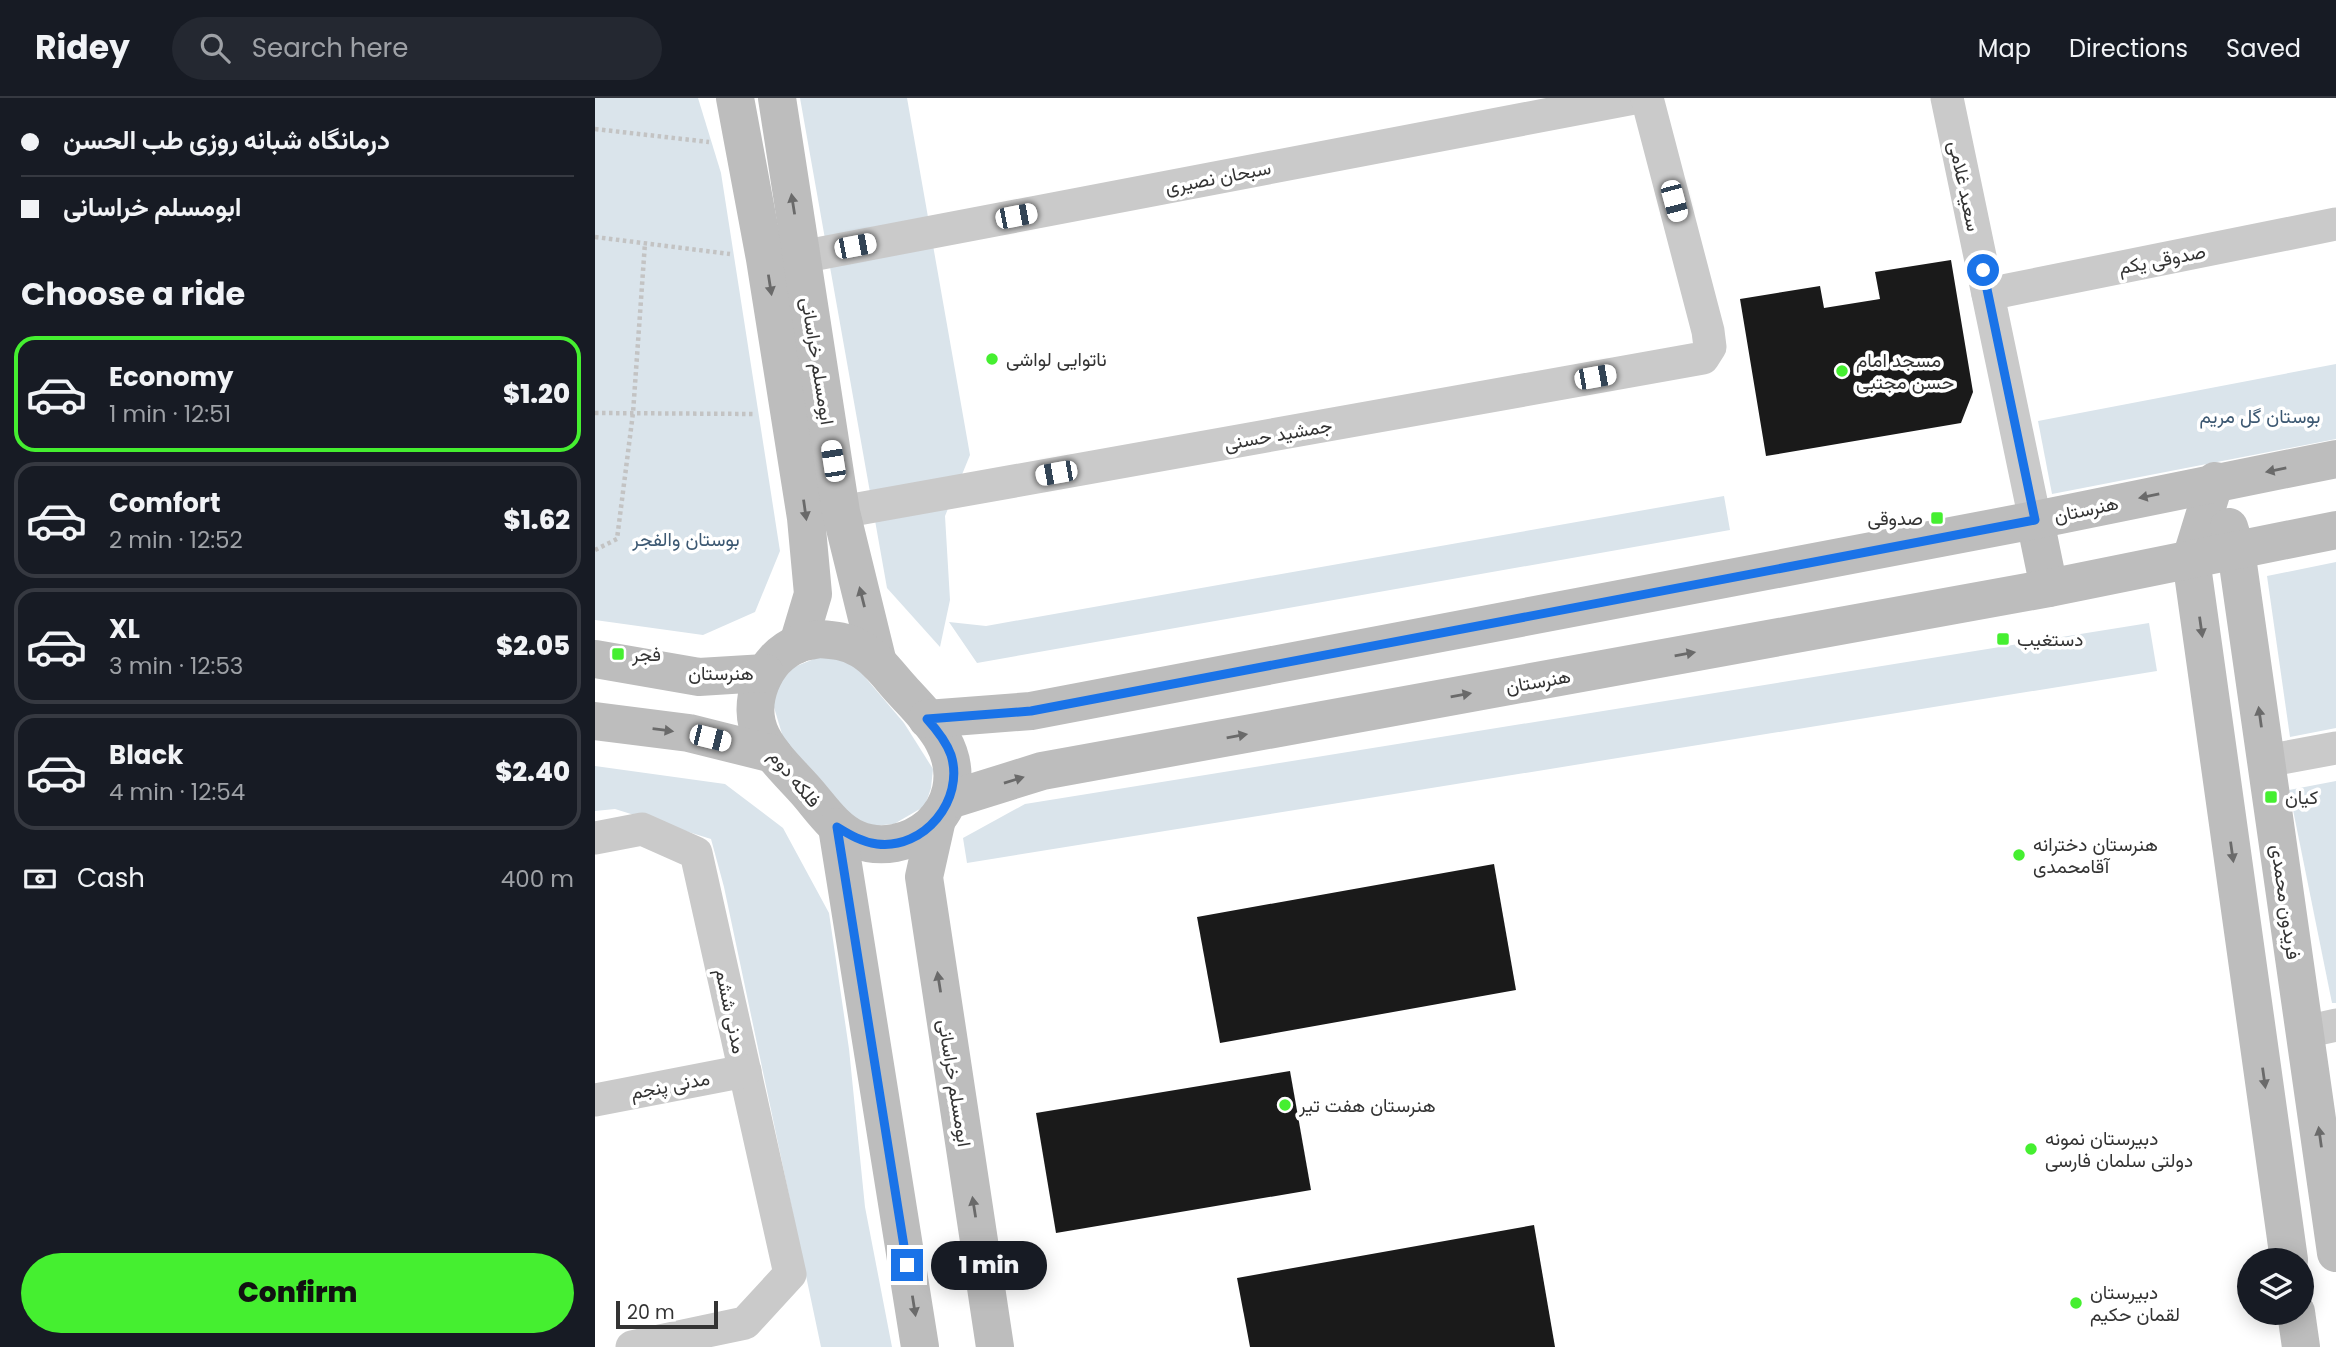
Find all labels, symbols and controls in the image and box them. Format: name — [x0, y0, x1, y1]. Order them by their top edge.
search box — [172, 17, 662, 80]
text: Ridey — [35, 24, 130, 71]
icon: search — [196, 29, 234, 67]
text: Search here — [252, 30, 408, 66]
text: Map — [1978, 32, 2031, 65]
text: Directions — [2069, 32, 2188, 65]
text: Saved — [2226, 32, 2301, 65]
text: درمانگاه شبانه روزی طب الحسن — [63, 122, 390, 158]
street label: سعید غلامی — [1942, 138, 1987, 234]
street label: سبحان نصیری — [1163, 154, 1273, 201]
car — [1659, 178, 1690, 224]
text: ابومسلم خراسانی — [63, 189, 242, 225]
one-way arrow — [788, 193, 799, 215]
car — [994, 202, 1039, 230]
car — [833, 232, 878, 260]
street label: صدوقی یکم — [2116, 238, 2208, 281]
route start — [1967, 254, 1999, 286]
text: Choose a ride — [21, 271, 245, 316]
one-way arrow — [765, 275, 776, 297]
street label: ابومسلم خراسانی — [794, 295, 841, 427]
place label: ناتوایی لواشی — [1006, 346, 1107, 373]
place label: مسجد امام حسن مجتبی — [1856, 347, 1954, 396]
marker: ناتوایی لواشی — [984, 351, 1000, 367]
text: Economy — [109, 359, 233, 395]
icon: car — [25, 363, 88, 426]
car — [1573, 363, 1618, 391]
marker: مسجد امام حسن مجتبی — [1834, 363, 1850, 379]
text: $1.20 — [503, 376, 570, 412]
text: 1 min · 12:51 — [109, 398, 231, 430]
park label: بوستان گل مریم — [2200, 403, 2320, 430]
street label: جمشید حسنی — [1222, 412, 1334, 457]
car — [820, 439, 847, 483]
car — [1034, 459, 1079, 487]
one-way arrow — [2265, 465, 2287, 476]
text: Comfort — [109, 485, 221, 521]
icon: car — [25, 489, 88, 552]
street label: هنرستان — [2051, 489, 2121, 530]
one-way arrow — [2138, 490, 2160, 501]
one-way arrow — [799, 499, 810, 521]
text: $1.62 — [504, 502, 570, 538]
place label: صدوقی — [1868, 505, 1923, 532]
marker: صدوقی — [1929, 510, 1945, 526]
text: 2 min · 12:52 — [109, 524, 243, 556]
park label: بوستان والفجر — [631, 526, 740, 553]
one-way arrow — [856, 586, 867, 608]
text: XL — [109, 611, 140, 647]
icon: car — [25, 615, 88, 678]
one-way arrow — [2196, 616, 2207, 638]
place label: دستغیب — [2017, 626, 2083, 653]
text: $2.05 — [496, 628, 570, 664]
marker: دستغیب — [1995, 631, 2011, 647]
place label: فجر — [631, 641, 661, 668]
marker: فجر — [610, 646, 626, 662]
one-way arrow — [1674, 648, 1696, 659]
text: 3 min · 12:53 — [109, 650, 243, 682]
street label: هنرستان — [688, 660, 754, 687]
street label: هنرستان — [1503, 663, 1573, 700]
one-way arrow — [1450, 689, 1472, 700]
one-way arrow — [2254, 706, 2265, 728]
car — [688, 723, 733, 753]
one-way arrow — [652, 724, 674, 735]
one-way arrow — [1226, 730, 1248, 741]
text: Black — [109, 737, 183, 773]
icon: car — [25, 741, 88, 804]
street label: فلکه دوم — [762, 744, 827, 813]
text: $2.40 — [495, 754, 570, 790]
one-way arrow — [1004, 774, 1025, 784]
text: 4 min · 12:54 — [109, 776, 245, 808]
place label: کیان — [2285, 784, 2318, 811]
marker: کیان — [2263, 789, 2279, 805]
place label: هنرستان دخترانه آقامحمدی — [2033, 831, 2158, 880]
one-way arrow — [2227, 841, 2238, 863]
street label: فریدون محمدی — [2264, 843, 2307, 961]
marker: هنرستان دخترانه آقامحمدی — [2011, 847, 2027, 863]
icon: cash — [21, 860, 59, 898]
text: Cash — [77, 860, 145, 896]
text: 400 m — [501, 863, 574, 895]
street label: مدنی ششم — [708, 966, 753, 1056]
one-way arrow — [933, 971, 944, 993]
street label: ابومسلم خراسانی — [931, 1017, 978, 1149]
street label: مدنی پنجم — [628, 1065, 712, 1106]
one-way arrow — [2258, 1067, 2269, 1089]
place label: هنرستان هفت تیر — [1298, 1092, 1436, 1119]
marker: هنرستان هفت تیر — [1277, 1097, 1293, 1113]
place label: دبیرستان نمونه دولتی سلمان فارسی — [2045, 1125, 2193, 1174]
one-way arrow — [2314, 1126, 2325, 1148]
marker: دبیرستان نمونه دولتی سلمان فارسی — [2023, 1141, 2039, 1157]
one-way arrow — [968, 1196, 979, 1218]
callout: 1 min — [931, 1240, 1047, 1290]
map controls — [2237, 1248, 2314, 1325]
button: layers — [2237, 1248, 2314, 1325]
route end — [891, 1249, 923, 1281]
text: 1 min — [959, 1249, 1019, 1281]
button: Confirm — [21, 1253, 574, 1333]
place label: دبیرستان لقمان حکیم — [2090, 1279, 2180, 1328]
one-way arrow — [909, 1295, 920, 1317]
marker: دبیرستان لقمان حکیم — [2068, 1295, 2084, 1311]
scale bar — [616, 1298, 717, 1330]
text: 20 m — [627, 1299, 675, 1326]

